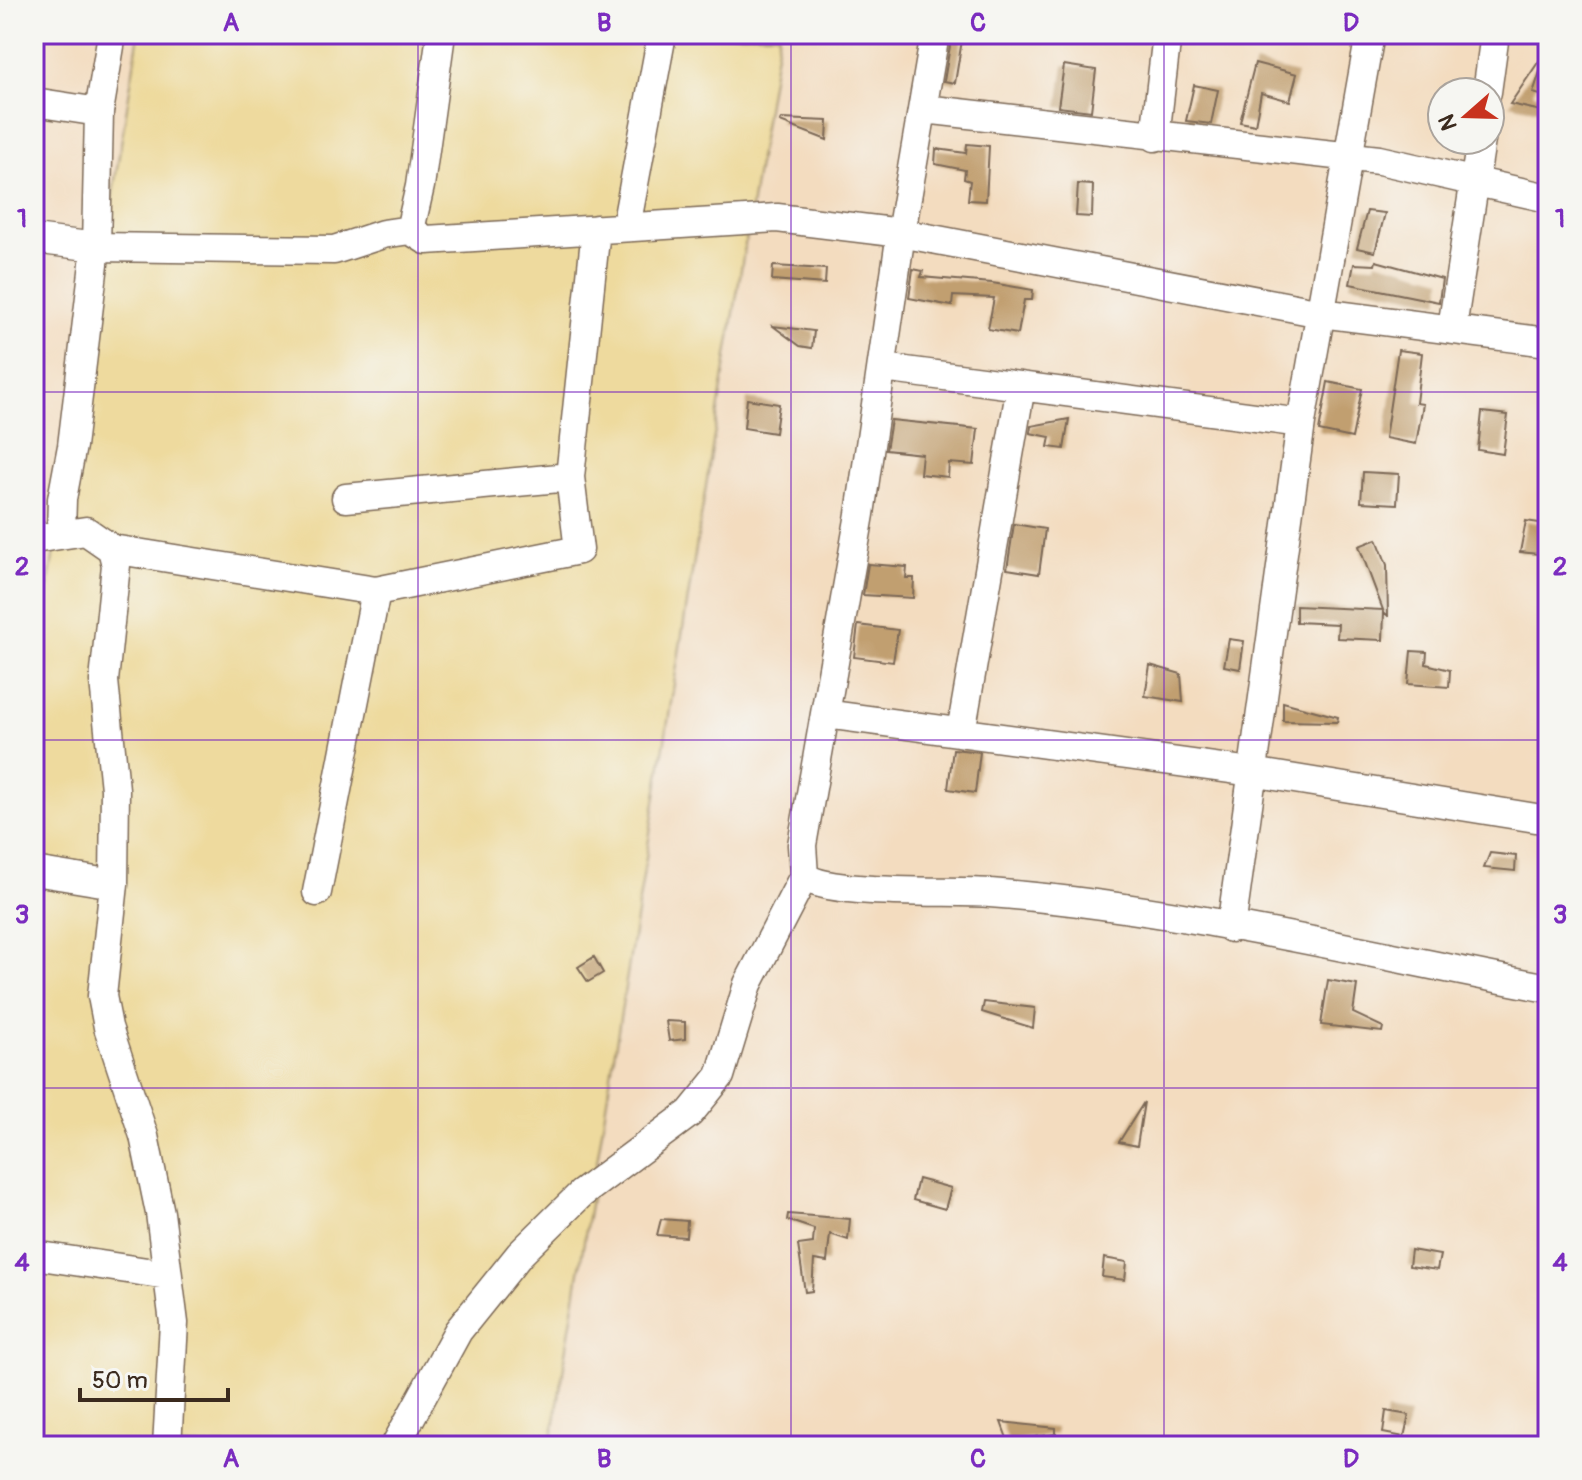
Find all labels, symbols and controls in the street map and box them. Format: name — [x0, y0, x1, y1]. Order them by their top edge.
text: A — [223, 7, 240, 39]
text: B — [597, 7, 611, 39]
text: C — [970, 7, 986, 39]
text: D — [1343, 7, 1359, 39]
north arrow — [1426, 76, 1506, 156]
text: N — [1432, 111, 1464, 134]
text: 1 — [17, 203, 27, 235]
text: 1 — [1555, 203, 1565, 235]
text: 2 — [15, 551, 29, 583]
text: 2 — [1553, 551, 1567, 583]
text: 3 — [15, 899, 29, 931]
text: 3 — [1553, 899, 1567, 931]
text: 4 — [14, 1247, 30, 1279]
text: 4 — [1552, 1247, 1568, 1279]
scale bar — [80, 1352, 228, 1402]
text: 50 m — [92, 1366, 148, 1395]
text: A — [223, 1443, 240, 1475]
text: B — [597, 1443, 611, 1475]
text: C — [970, 1443, 986, 1475]
text: D — [1343, 1443, 1359, 1475]

